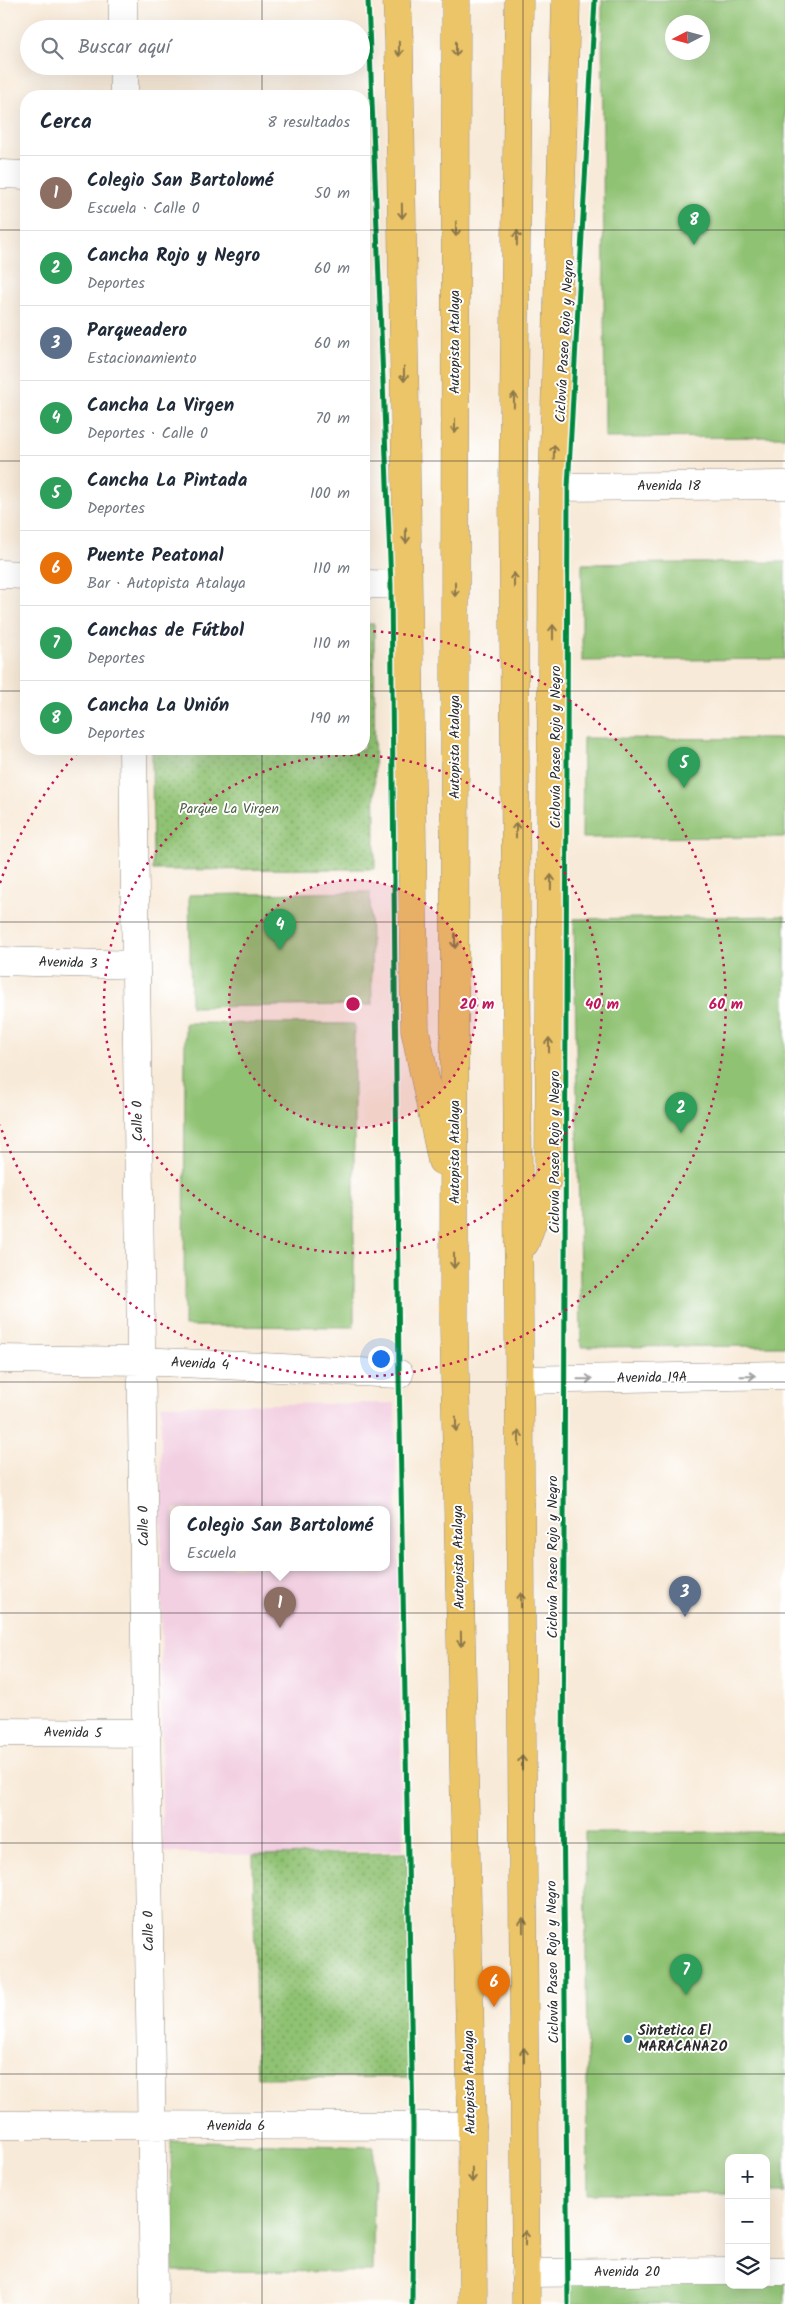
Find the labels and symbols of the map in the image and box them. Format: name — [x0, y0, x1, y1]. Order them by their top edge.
north arrow — [665, 15, 710, 60]
one-way arrow — [394, 40, 404, 56]
one-way arrow — [451, 40, 461, 56]
one-way arrow — [397, 203, 406, 219]
pin: 8 — [678, 204, 710, 245]
one-way arrow — [451, 220, 461, 236]
one-way arrow — [512, 230, 522, 246]
street label: Ciclovía Paseo Rojo y Negro — [550, 259, 580, 423]
street label: Autopista Atalaya — [444, 290, 466, 394]
one-way arrow — [399, 365, 409, 381]
one-way arrow — [510, 392, 519, 408]
one-way arrow — [450, 418, 460, 434]
one-way arrow — [550, 445, 559, 461]
street label: Avenida 18 — [637, 475, 701, 497]
one-way arrow — [402, 528, 411, 544]
one-way arrow — [509, 572, 519, 588]
one-way arrow — [450, 580, 460, 596]
one-way arrow — [548, 625, 558, 641]
street label: Ciclovía Paseo Rojo y Negro — [545, 665, 567, 829]
street label: Autopista Atalaya — [444, 695, 466, 799]
pin: 5 — [668, 747, 700, 788]
park label: Parque La Virgen — [179, 798, 279, 820]
one-way arrow — [511, 822, 520, 838]
one-way arrow — [546, 875, 556, 891]
pin: 4 — [264, 909, 296, 950]
one-way arrow — [450, 932, 460, 949]
street label: Avenida 3 — [38, 951, 98, 975]
text: 20 m — [460, 993, 494, 1017]
text: 40 m — [585, 993, 619, 1017]
text: 60 m — [709, 993, 743, 1017]
centre of rings — [344, 995, 362, 1013]
one-way arrow — [544, 1037, 554, 1054]
street label: Ciclovía Paseo Rojo y Negro — [544, 1070, 566, 1234]
pin: 2 — [665, 1092, 697, 1133]
street label: Calle 0 — [127, 1100, 149, 1142]
street label: Autopista Atalaya — [444, 1100, 466, 1204]
one-way arrow — [449, 1252, 459, 1269]
your location — [368, 1346, 394, 1372]
street label: Avenida 4 — [170, 1351, 230, 1377]
street label: Avenida 19A — [617, 1366, 687, 1390]
one-way arrow — [740, 1371, 756, 1381]
one-way arrow — [577, 1374, 593, 1383]
one-way arrow — [451, 1415, 461, 1431]
one-way arrow — [515, 1430, 524, 1446]
street label: Ciclovía Paseo Rojo y Negro — [542, 1475, 564, 1639]
street label: Calle 0 — [133, 1505, 155, 1547]
street label: Autopista Atalaya — [447, 1505, 471, 1609]
pin: 3 — [669, 1576, 701, 1617]
pin: 1 — [264, 1587, 296, 1628]
one-way arrow — [516, 1592, 526, 1608]
one-way arrow — [456, 1630, 466, 1646]
street label: Avenida 5 — [44, 1721, 104, 1745]
one-way arrow — [517, 1755, 527, 1771]
street label: Ciclovía Paseo Rojo y Negro — [541, 1880, 565, 2044]
street label: Calle 0 — [138, 1910, 160, 1952]
one-way arrow — [518, 1917, 528, 1934]
pin: 7 — [670, 1954, 702, 1995]
pin: 6 — [478, 1966, 510, 2007]
place label: Sintetica El MARACANAZO — [638, 2020, 728, 2058]
street label: Autopista Atalaya — [458, 2030, 482, 2134]
marker: Sintetica El MARACANAZO — [622, 2033, 634, 2045]
one-way arrow — [519, 2047, 529, 2063]
street label: Avenida 6 — [207, 2115, 265, 2137]
one-way arrow — [467, 2166, 477, 2183]
one-way arrow — [520, 2230, 530, 2246]
street label: Avenida 20 — [594, 2261, 660, 2283]

